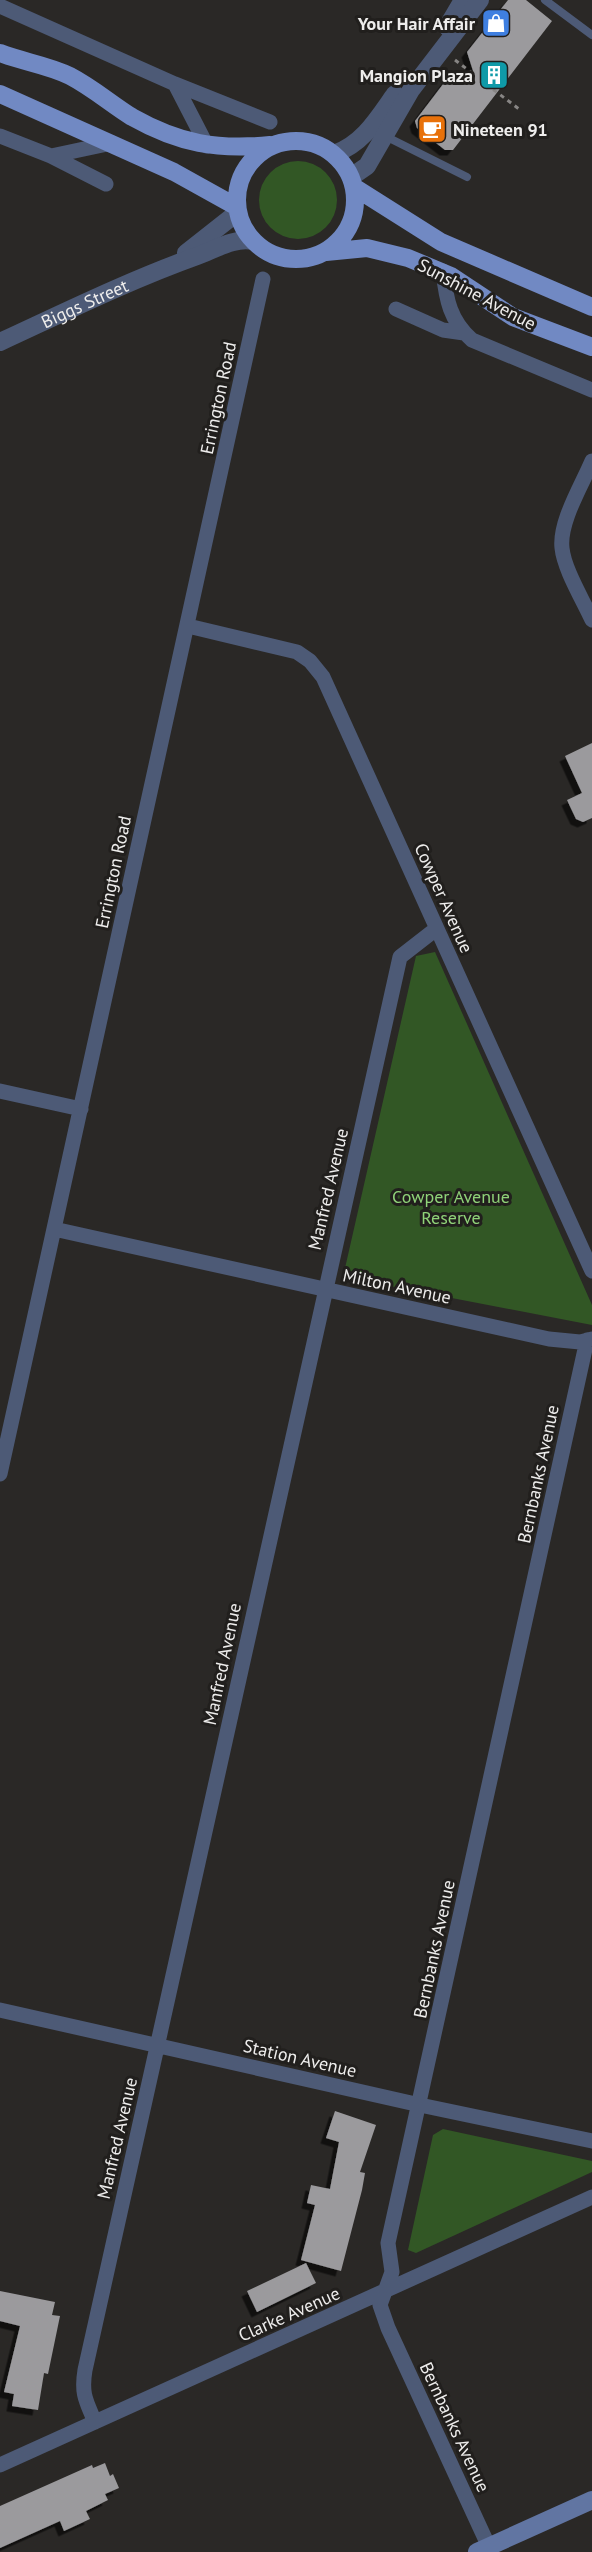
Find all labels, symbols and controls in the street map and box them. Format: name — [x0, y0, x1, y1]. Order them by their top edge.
shop icon: Your Hair Affair — [480, 7, 512, 39]
place label: Your Hair Affair — [357, 12, 476, 35]
building icon: Mangion Plaza — [478, 59, 510, 91]
place label: Mangion Plaza — [360, 64, 473, 87]
cafe icon: Nineteen 91 — [416, 113, 448, 145]
place label: Nineteen 91 — [453, 118, 548, 141]
street label: Sunshine Avenue — [414, 253, 540, 335]
street label: Biggs Street — [37, 273, 131, 333]
street label: Errington Road — [195, 340, 241, 456]
street label: Errington Road — [90, 814, 136, 930]
street label: Cowper Avenue — [410, 840, 478, 956]
street label: Manfred Avenue — [303, 1126, 353, 1252]
park label: Cowper Avenue Reserve — [392, 1185, 510, 1229]
street label: Milton Avenue — [341, 1263, 453, 1309]
street label: Bernbanks Avenue — [512, 1403, 564, 1545]
street label: Manfred Avenue — [198, 1601, 246, 1727]
street label: Bernbanks Avenue — [408, 1878, 460, 2020]
street label: Station Avenue — [241, 2034, 359, 2082]
street label: Manfred Avenue — [92, 2075, 142, 2201]
street label: Clarke Avenue — [235, 2281, 343, 2347]
street label: Bernbanks Avenue — [415, 2358, 495, 2496]

